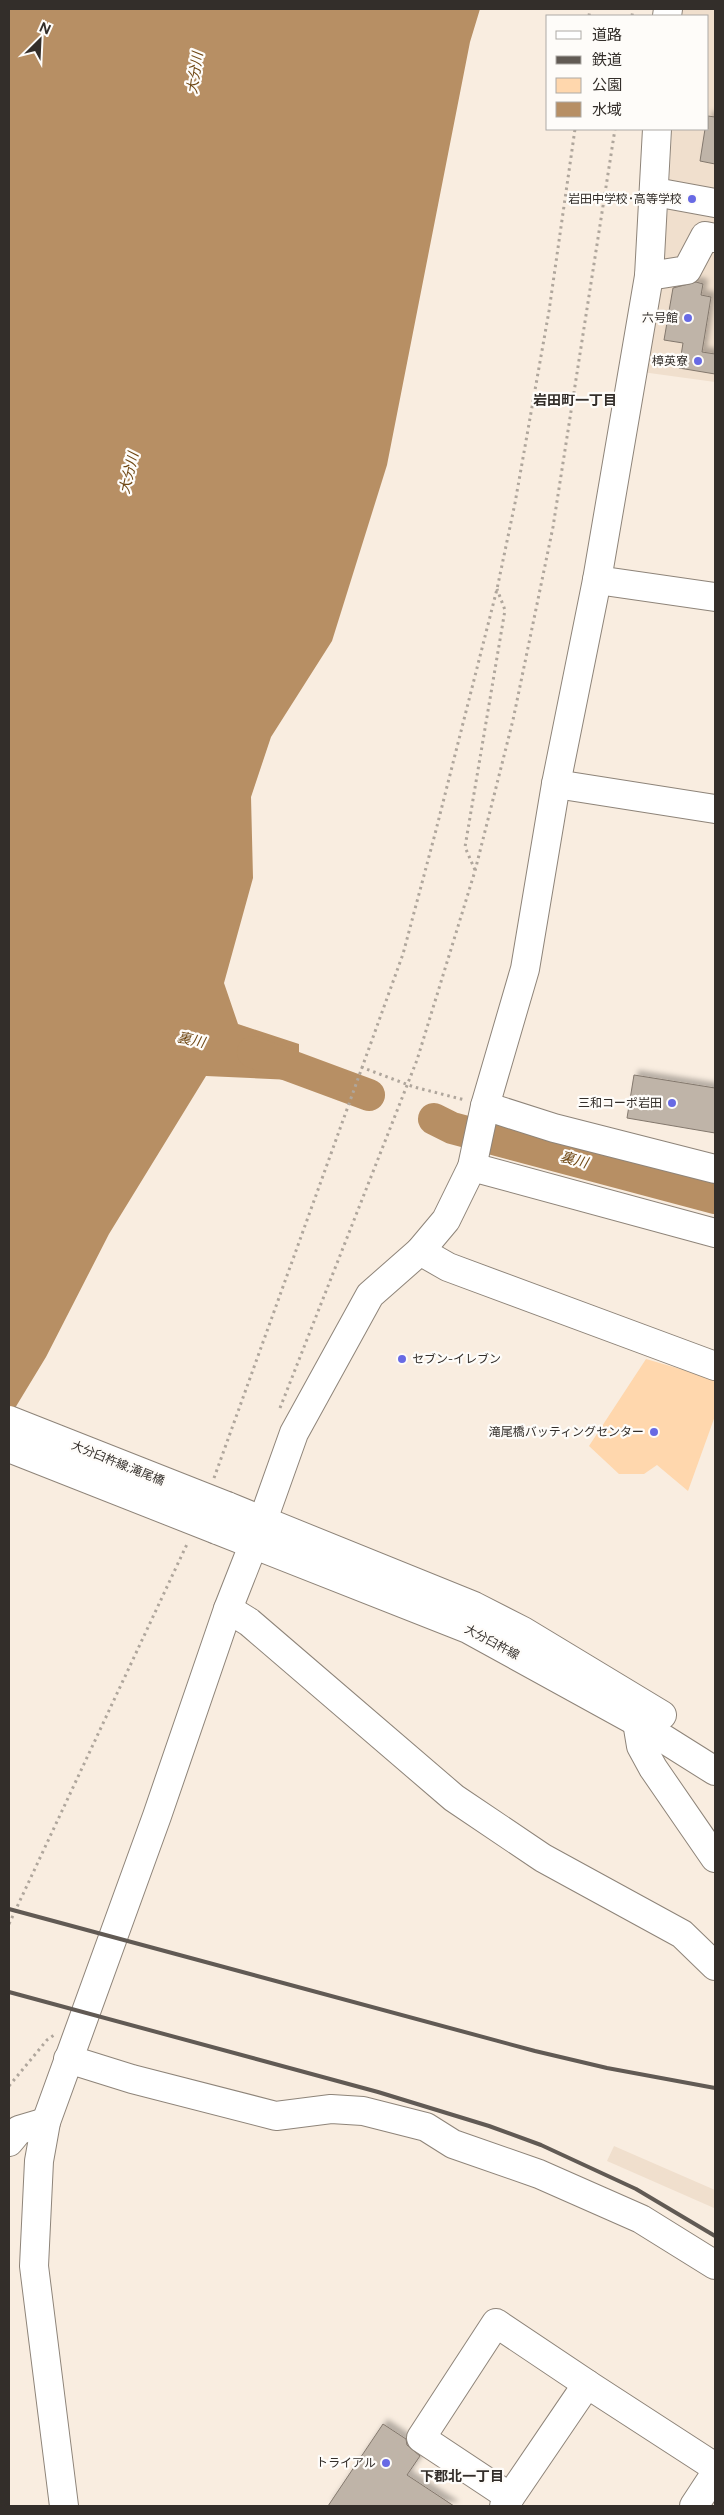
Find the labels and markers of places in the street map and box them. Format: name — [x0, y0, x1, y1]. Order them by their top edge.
place label: 岩田中学校･高等学校 — [568, 192, 682, 206]
marker: 岩田中学校･高等学校 — [686, 193, 698, 205]
place label: 六号館 — [642, 311, 678, 325]
marker: 六号館 — [682, 312, 694, 324]
place label: 樟英寮 — [652, 354, 688, 368]
marker: 樟英寮 — [692, 355, 704, 367]
place label: 三和コーポ岩田 — [578, 1096, 662, 1110]
marker: 三和コーポ岩田 — [666, 1097, 678, 1109]
place label: セブン-イレブン — [412, 1352, 501, 1366]
marker: セブン-イレブン — [396, 1353, 408, 1365]
place label: 滝尾橋バッティングセンター — [489, 1425, 644, 1439]
marker: 滝尾橋バッティングセンター — [648, 1426, 660, 1438]
place label: トライアル — [316, 2456, 376, 2470]
marker: トライアル — [380, 2457, 392, 2469]

